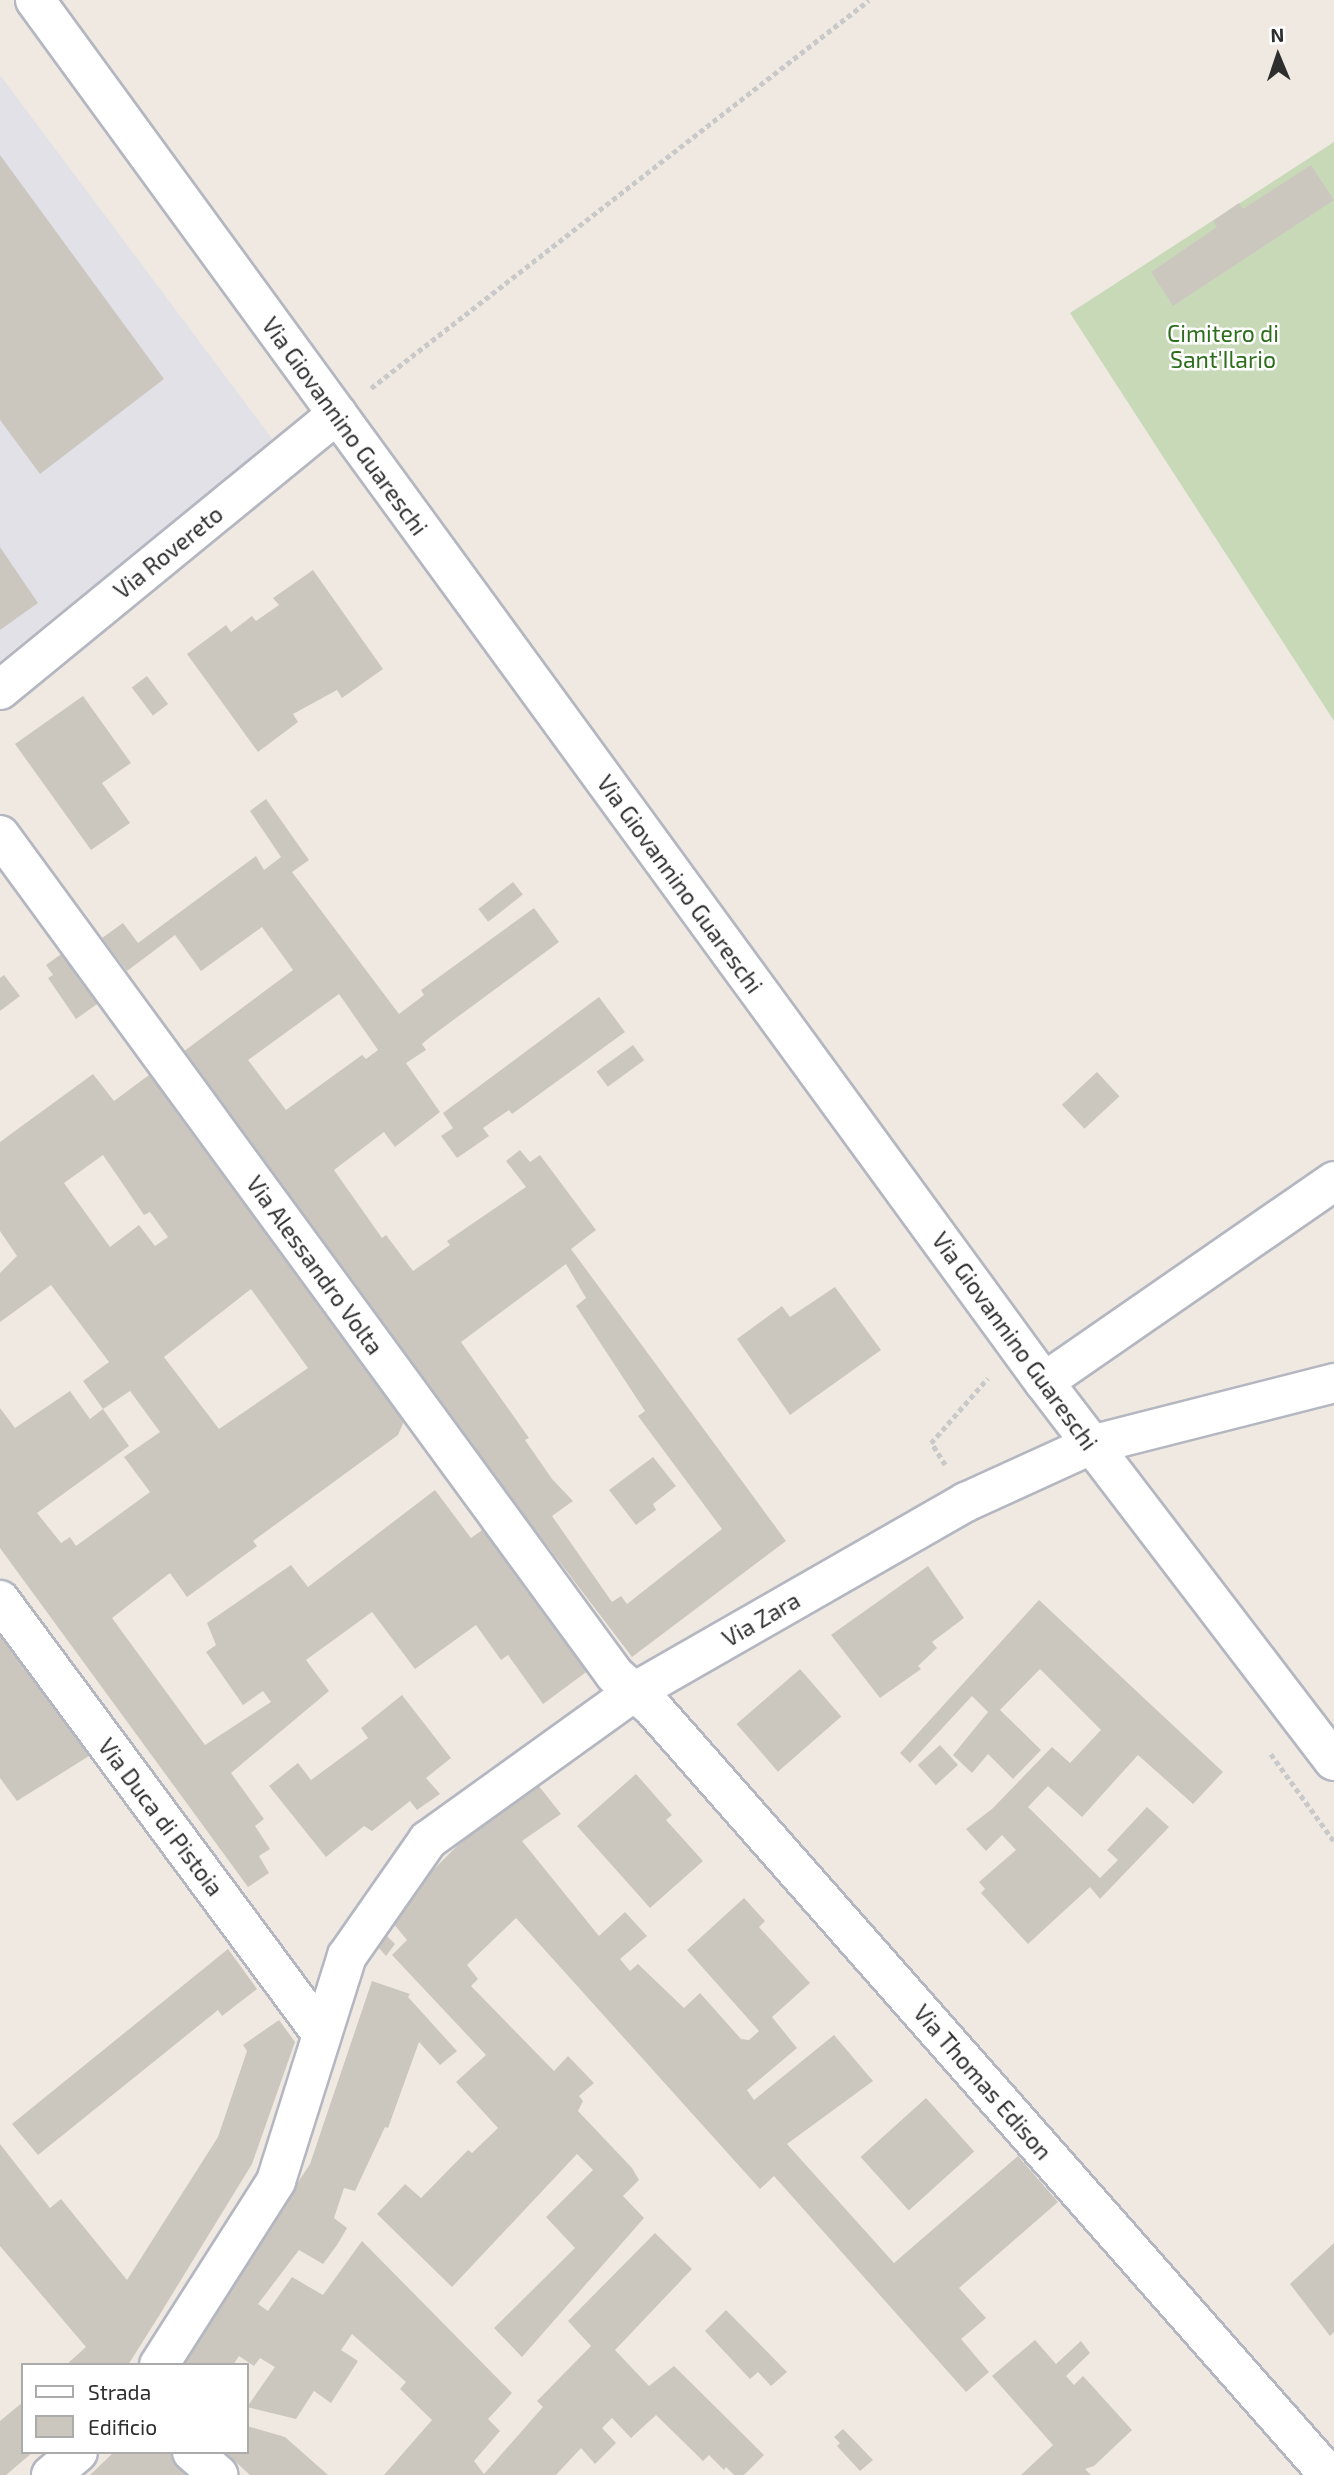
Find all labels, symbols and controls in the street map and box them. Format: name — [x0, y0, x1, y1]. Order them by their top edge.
north arrow — [1243, 21, 1313, 91]
text: N — [1270, 23, 1285, 46]
street label: Via Giovannino Guareschi — [257, 312, 433, 540]
park label: Cimitero di Sant'Ilario — [1167, 319, 1279, 373]
street label: Via Rovereto — [108, 500, 228, 604]
street label: Via Giovannino Guareschi — [592, 770, 768, 998]
street label: Via Alessandro Volta — [241, 1170, 389, 1360]
street label: Via Giovannino Guareschi — [927, 1227, 1103, 1455]
street label: Via Zara — [717, 1586, 805, 1652]
street label: Via Duca di Pistoia — [93, 1733, 229, 1901]
street label: Via Thomas Edison — [908, 1999, 1058, 2165]
legend — [21, 2363, 248, 2454]
text: Strada — [88, 2379, 151, 2404]
text: Edificio — [88, 2414, 157, 2439]

